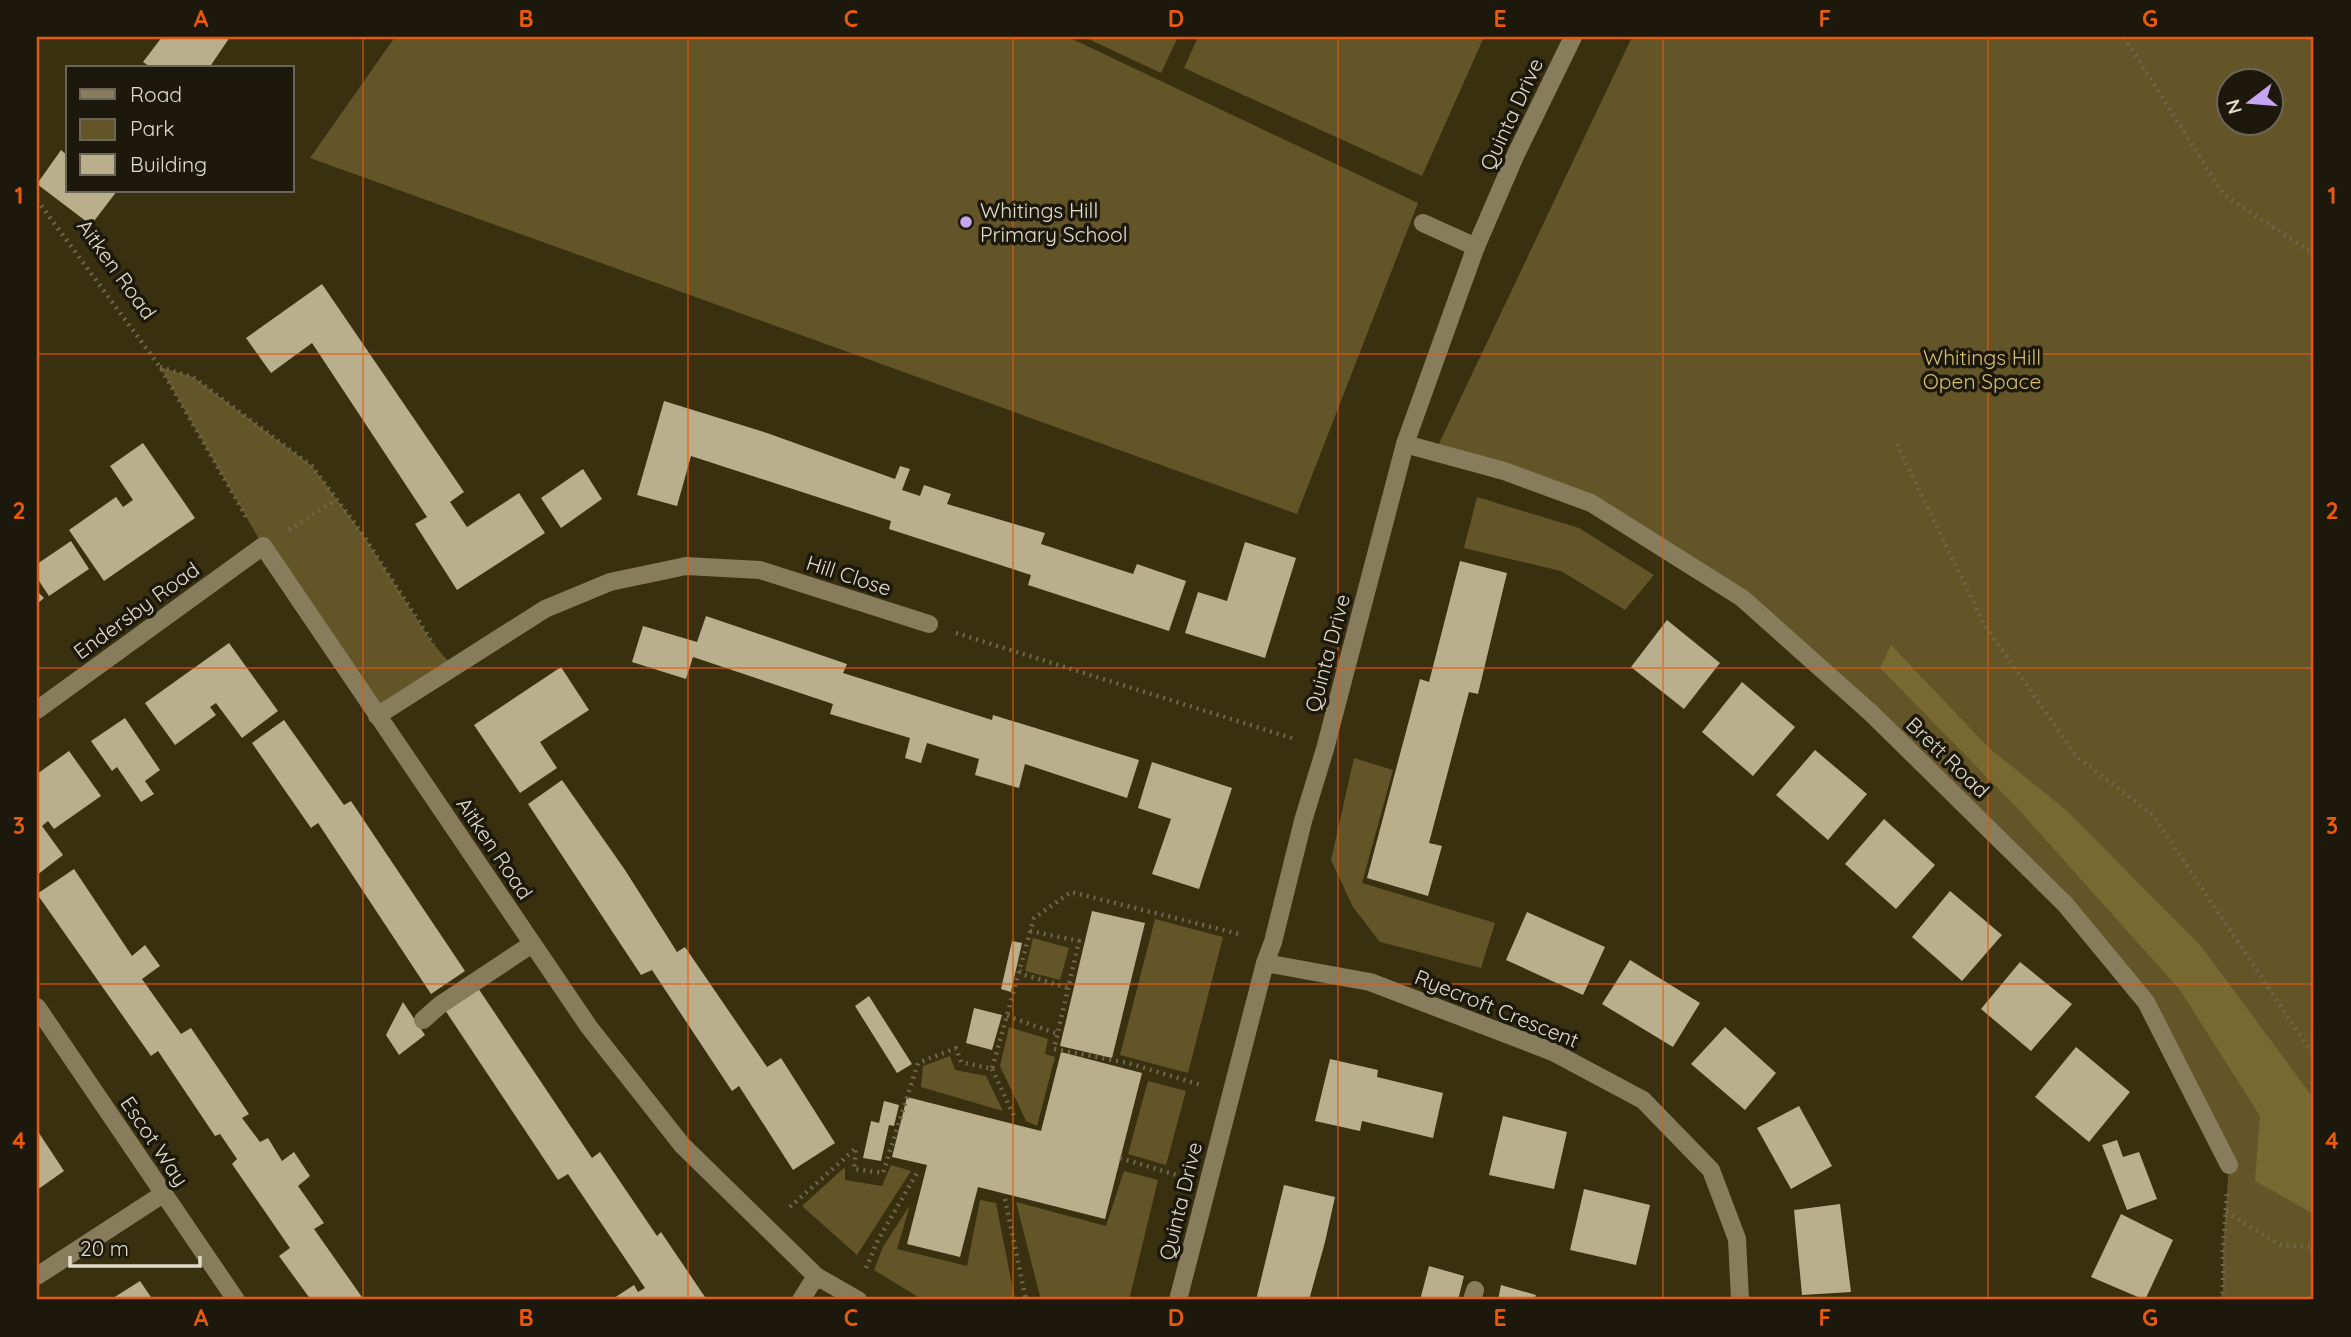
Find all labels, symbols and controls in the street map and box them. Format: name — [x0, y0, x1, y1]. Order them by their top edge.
text: A — [194, 4, 209, 33]
text: B — [518, 4, 534, 33]
text: C — [844, 4, 858, 33]
text: D — [1168, 4, 1184, 33]
text: E — [1493, 4, 1507, 33]
text: F — [1819, 4, 1831, 33]
text: G — [2142, 4, 2158, 33]
street label: Quinta Drive — [1474, 54, 1548, 174]
legend — [66, 66, 294, 192]
north arrow — [2214, 66, 2284, 136]
text: Road — [130, 81, 182, 107]
text: N — [2220, 97, 2247, 117]
text: Park — [130, 115, 174, 141]
text: Building — [130, 151, 207, 177]
text: 1 — [15, 181, 23, 210]
text: 1 — [2328, 181, 2336, 210]
place label: Whitings Hill Primary School — [980, 197, 1128, 247]
street label: Aitken Road — [72, 214, 162, 324]
marker: Whitings Hill Primary School — [958, 214, 974, 230]
park label: Whitings Hill Open Space — [1923, 344, 2041, 394]
text: 2 — [12, 496, 26, 525]
text: 2 — [2325, 496, 2339, 525]
street label: Hill Close — [803, 549, 895, 601]
street label: Endersby Road — [68, 556, 204, 664]
street label: Quinta Drive — [1299, 591, 1355, 715]
street label: Brett Road — [1901, 711, 1995, 803]
street label: Aitken Road — [451, 792, 539, 904]
text: 3 — [13, 811, 25, 840]
text: 3 — [2326, 811, 2338, 840]
street label: Ryecroft Crescent — [1411, 963, 1583, 1053]
street label: Escot Way — [115, 1091, 195, 1191]
text: 4 — [12, 1126, 26, 1155]
text: 4 — [2325, 1126, 2339, 1155]
street label: Quinta Drive — [1153, 1139, 1207, 1263]
scale bar — [70, 1225, 200, 1269]
text: 20 m — [80, 1235, 129, 1261]
text: A — [194, 1303, 209, 1332]
text: B — [518, 1303, 534, 1332]
text: C — [844, 1303, 858, 1332]
text: D — [1168, 1303, 1184, 1332]
text: E — [1493, 1303, 1507, 1332]
text: F — [1819, 1303, 1831, 1332]
text: G — [2142, 1303, 2158, 1332]

